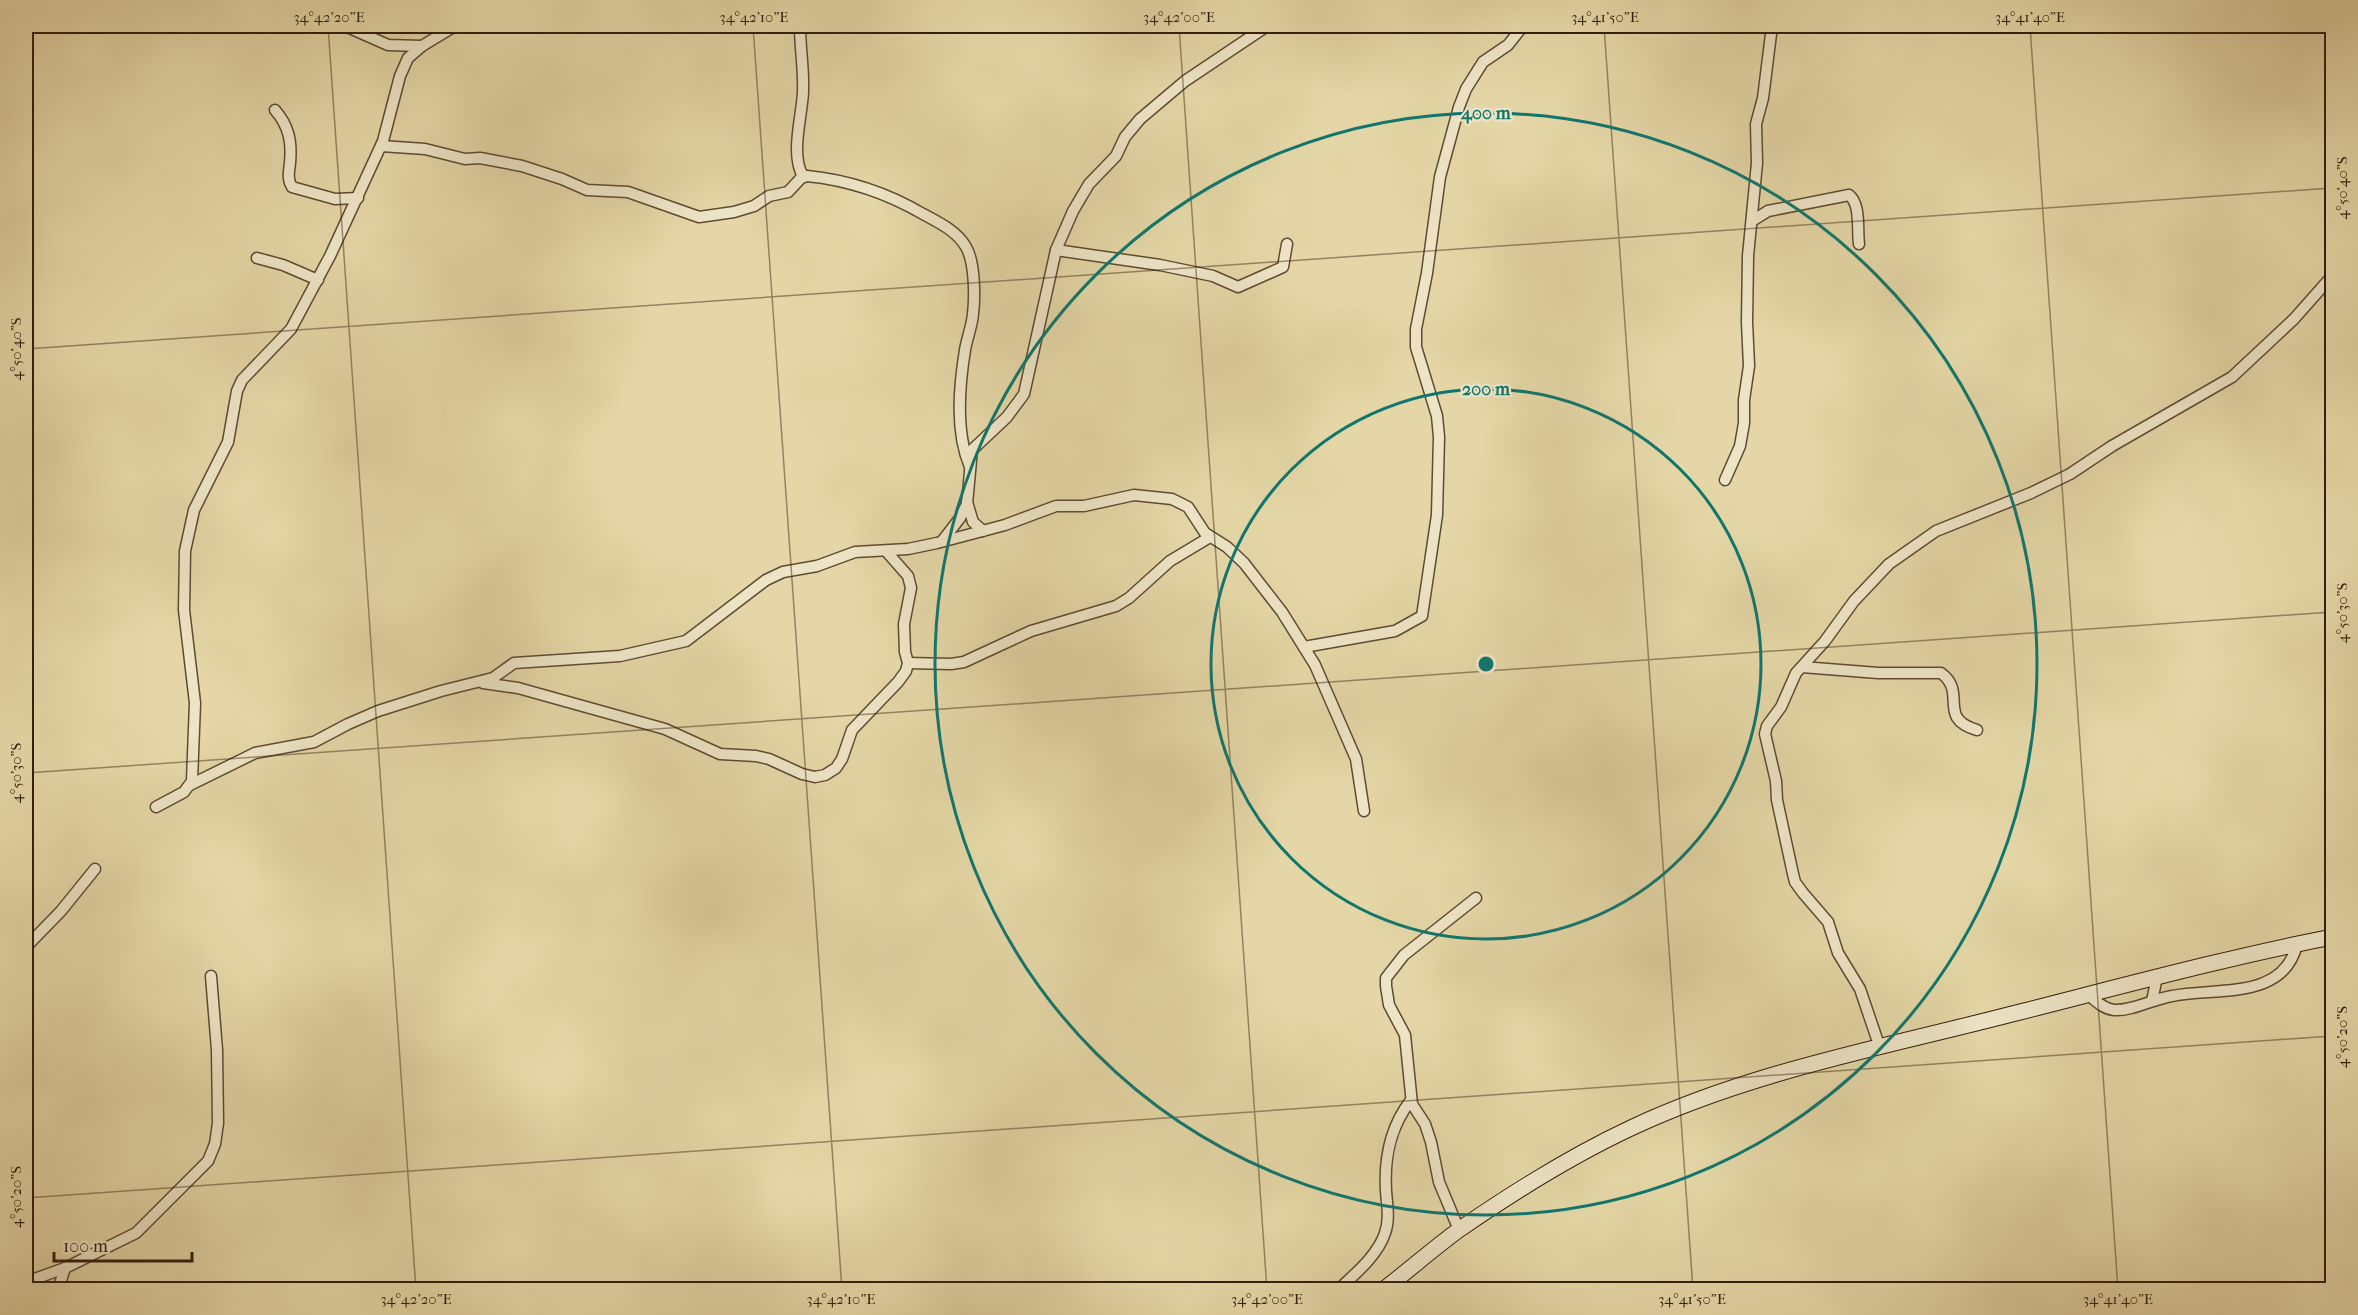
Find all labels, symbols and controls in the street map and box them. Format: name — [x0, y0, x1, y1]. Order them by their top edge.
text: 34°42'20"E — [293, 8, 365, 26]
text: 34°42'10"E — [720, 8, 788, 26]
text: 34°42'00"E — [1143, 8, 1215, 26]
text: 34°41'50"E — [1571, 8, 1639, 26]
text: 34°41'40"E — [1995, 8, 2065, 26]
text: 400 m — [1460, 103, 1512, 124]
text: 4°50'40"S — [2333, 156, 2351, 219]
text: 4°50'40"S — [7, 317, 25, 380]
text: 200 m — [1462, 379, 1511, 400]
text: 4°50'30"S — [2333, 583, 2351, 643]
centre of rings — [1476, 654, 1496, 674]
text: 4°50'30"S — [7, 743, 25, 803]
text: 4°50'20"S — [2333, 1006, 2351, 1068]
text: 4°50'20"S — [7, 1166, 25, 1228]
scale bar — [54, 1225, 192, 1263]
text: 100 m — [63, 1236, 108, 1257]
text: 34°42'20"E — [380, 1290, 452, 1308]
text: 34°42'10"E — [807, 1290, 875, 1308]
text: 34°42'00"E — [1231, 1290, 1303, 1308]
text: 34°41'50"E — [1658, 1290, 1726, 1308]
text: 34°41'40"E — [2083, 1290, 2153, 1308]

